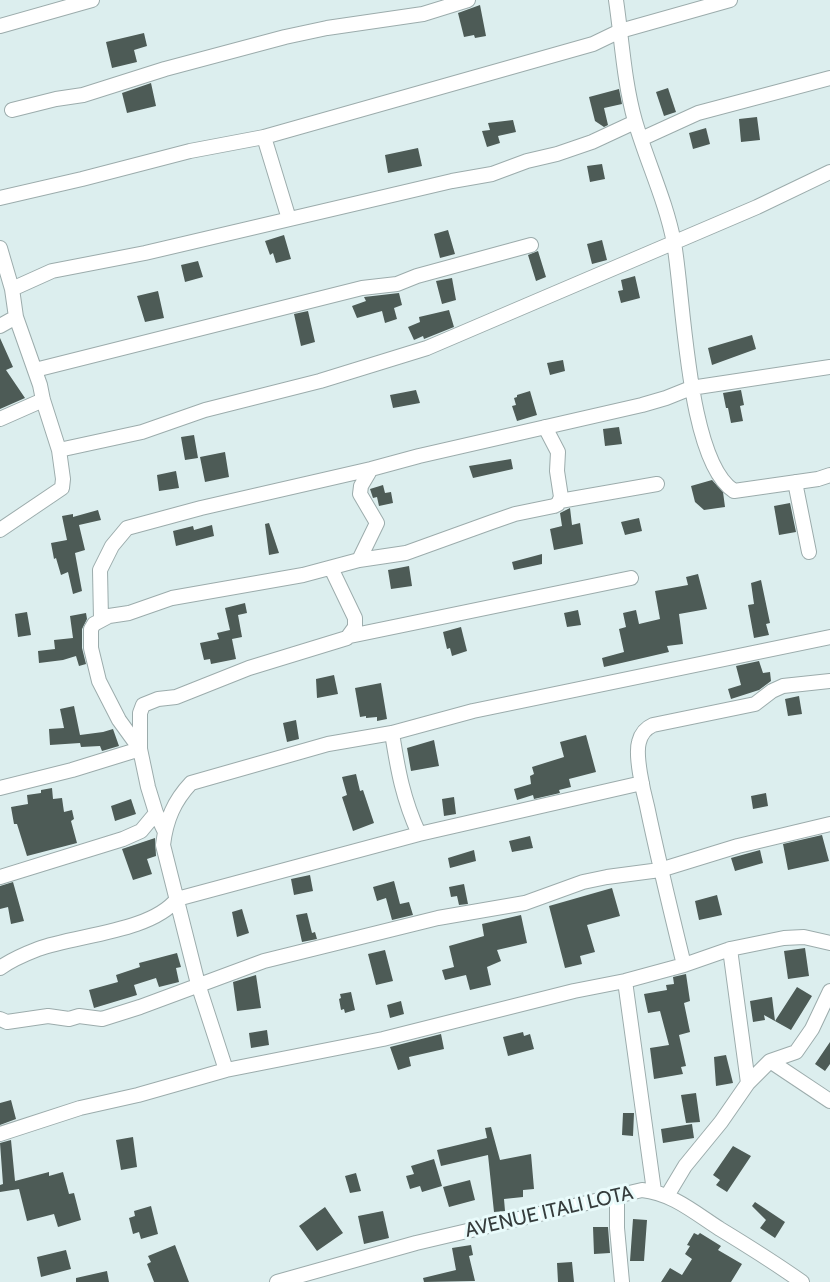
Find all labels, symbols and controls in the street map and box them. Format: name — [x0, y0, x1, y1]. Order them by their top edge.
street label: AVENUE ITALI LOTA — [463, 1181, 635, 1243]

